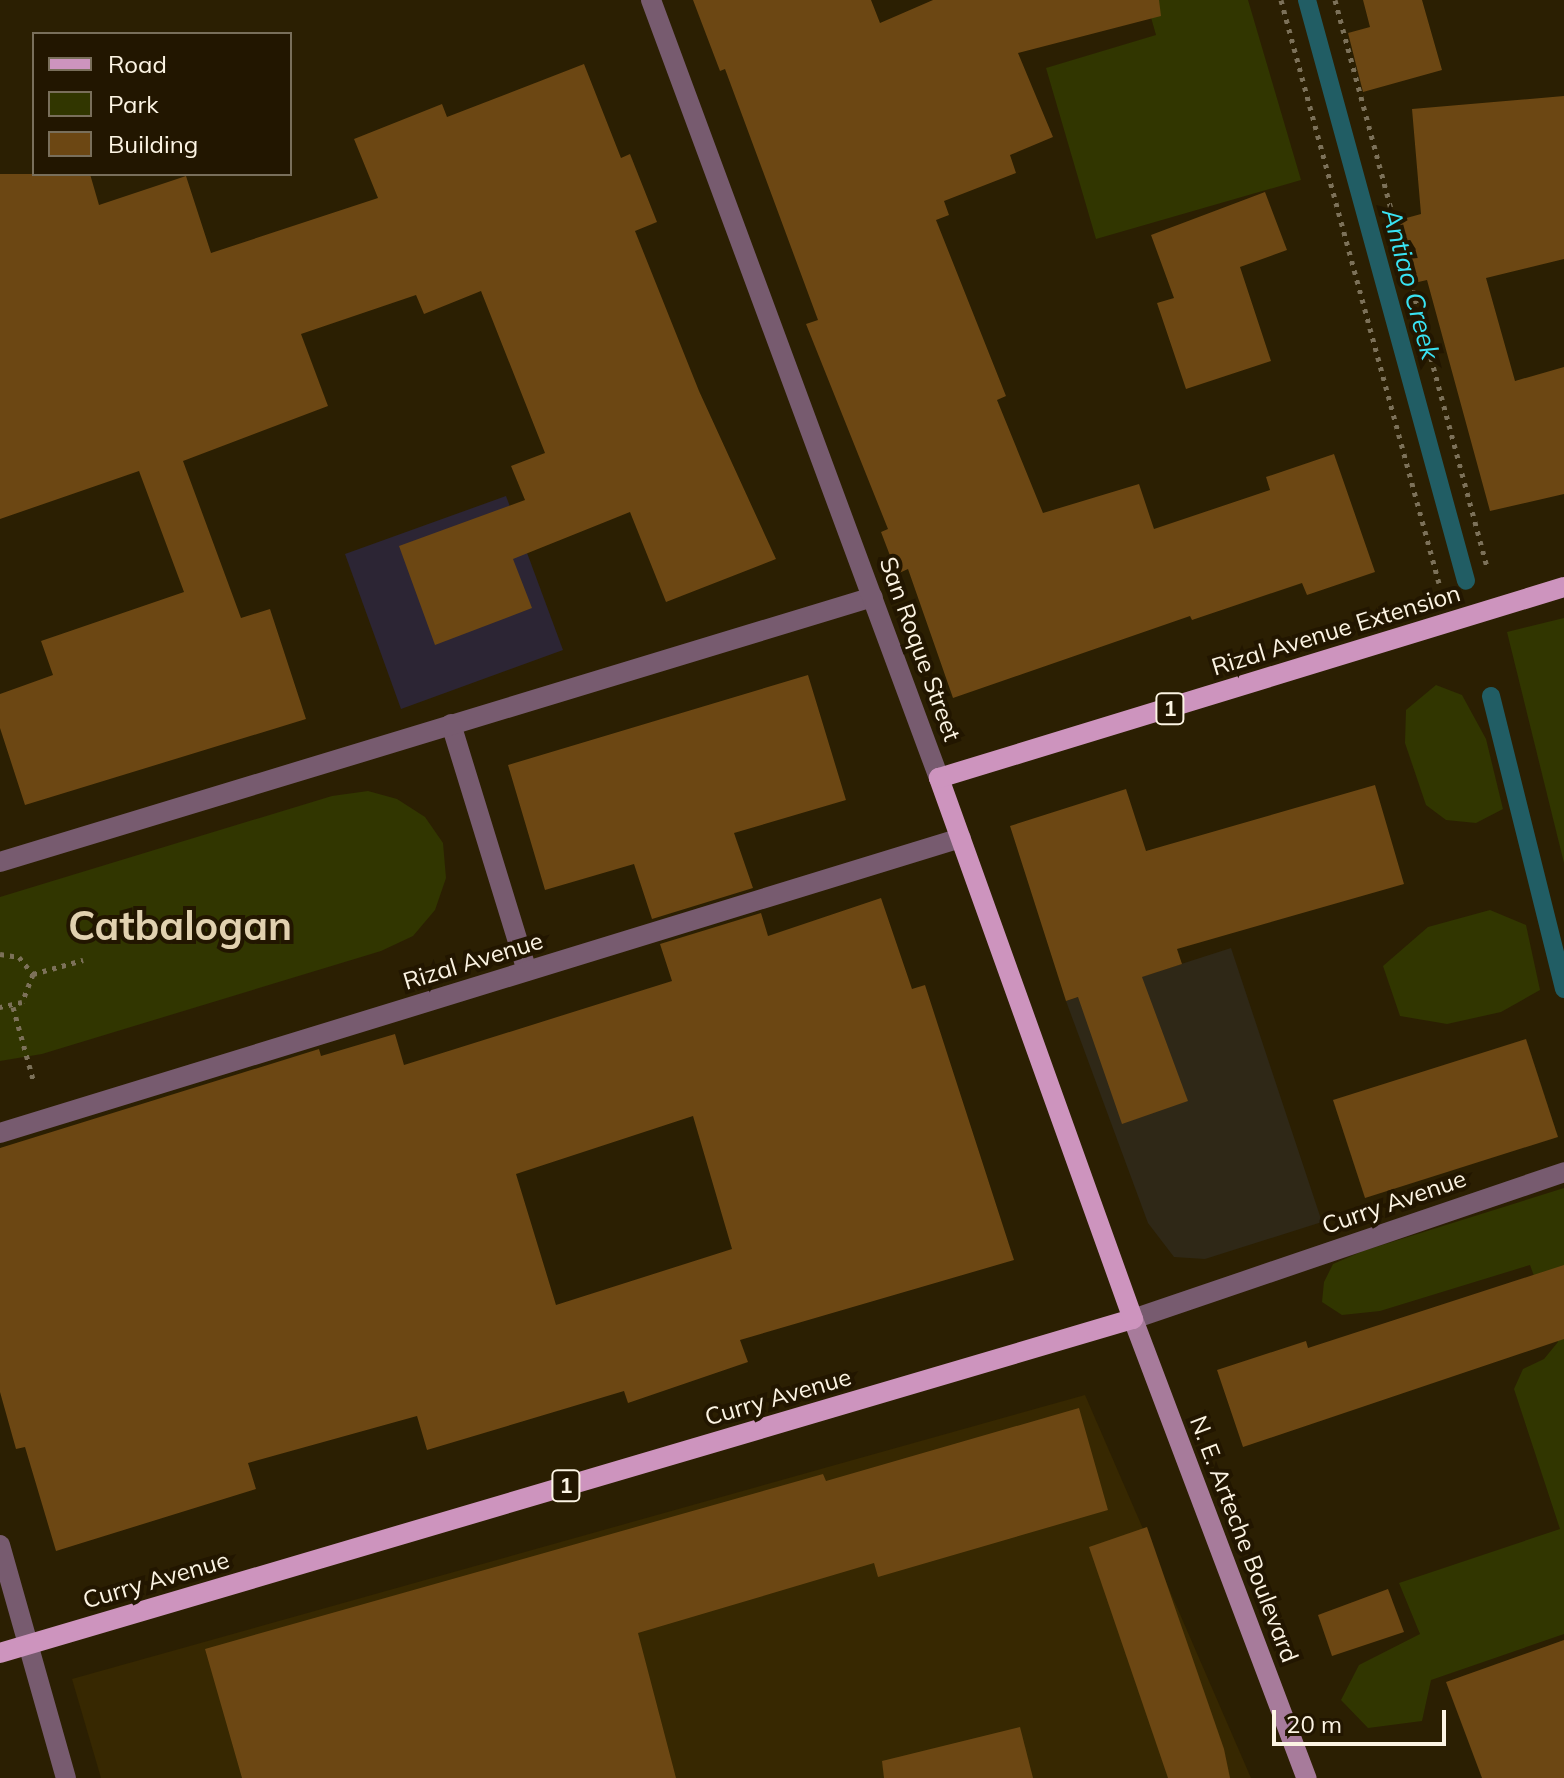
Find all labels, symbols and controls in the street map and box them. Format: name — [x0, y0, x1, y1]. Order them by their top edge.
legend — [32, 32, 292, 176]
text: Road — [108, 49, 167, 79]
text: Park — [108, 89, 159, 119]
text: Building — [108, 129, 198, 159]
water label: Antiao Creek — [1376, 205, 1446, 363]
street label: San Roque Street — [873, 553, 967, 745]
street label: Rizal Avenue Extension — [1208, 578, 1464, 682]
road number: 1 — [1154, 691, 1186, 727]
district label: Catbalogan — [68, 901, 292, 949]
street label: Rizal Avenue — [400, 926, 546, 996]
street label: Curry Avenue — [1318, 1164, 1470, 1240]
street label: Curry Avenue — [702, 1362, 854, 1432]
street label: N. E. Arteche Boulevard — [1184, 1412, 1304, 1666]
road number: 1 — [550, 1468, 582, 1504]
street label: Curry Avenue — [80, 1545, 232, 1615]
scale bar — [1276, 1694, 1450, 1744]
text: 20 m — [1286, 1709, 1342, 1739]

